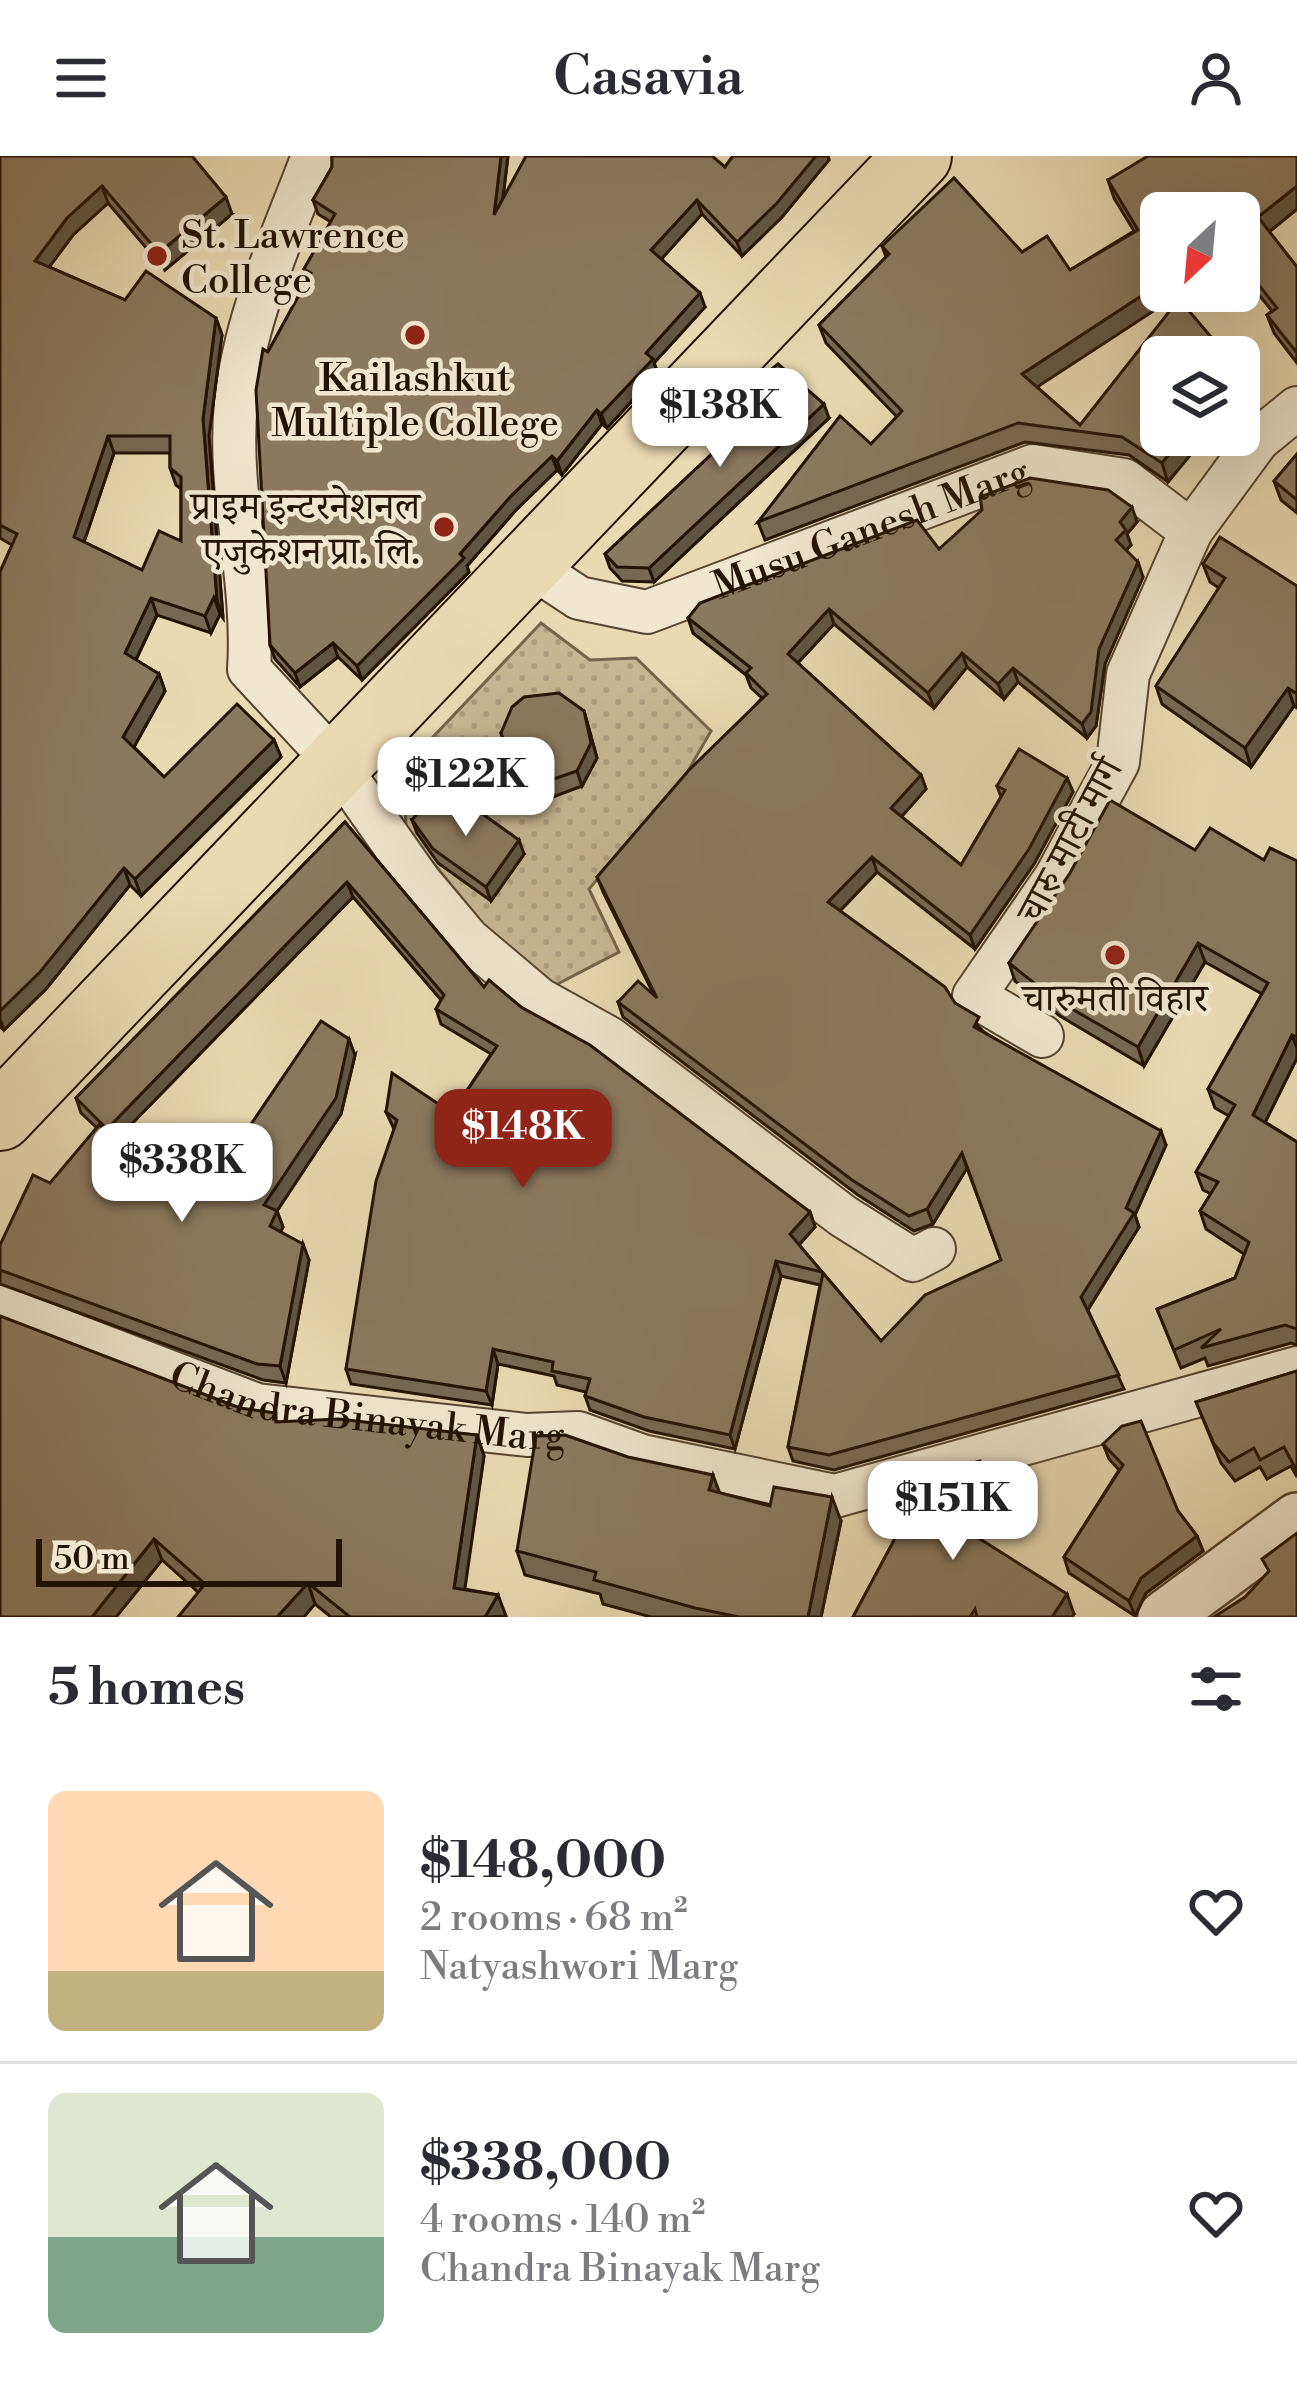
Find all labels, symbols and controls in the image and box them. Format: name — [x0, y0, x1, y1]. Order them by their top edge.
text: Casavia — [553, 44, 744, 112]
icon: menu — [48, 45, 114, 111]
icon: person — [1183, 45, 1249, 111]
north arrow — [1140, 192, 1260, 312]
map controls — [1140, 192, 1260, 456]
place label: St. Lawrence College — [181, 212, 405, 306]
marker: St. Lawrence College — [144, 243, 170, 269]
marker: Kailashkut Multiple College — [402, 322, 428, 348]
button: layers — [1140, 336, 1260, 456]
place label: Kailashkut Multiple College — [271, 355, 559, 449]
pin: $138K — [636, 368, 804, 470]
text: $138K — [659, 382, 781, 431]
street label: Musu Ganesh Marg — [706, 448, 1037, 612]
place label: प्राइम इन्टरनेशनल एजुकेशन प्रा. लि. — [189, 483, 422, 577]
marker: प्राइम इन्टरनेशनल एजुकेशन प्रा. लि. — [431, 514, 457, 540]
pin: $122K — [382, 737, 550, 839]
street label: चारु माटी मार्ग — [1006, 748, 1136, 934]
text: $122K — [404, 751, 528, 800]
marker: चारुमती विहार — [1102, 942, 1128, 968]
place label: चारुमती विहार — [1020, 975, 1210, 1024]
pin: $148K — [439, 1089, 607, 1191]
text: $148K — [462, 1103, 584, 1152]
pin: $338K — [98, 1123, 266, 1225]
text: $338K — [119, 1137, 245, 1186]
street label: Chandra Binayak Marg — [162, 1352, 566, 1462]
pin: $151K — [869, 1461, 1037, 1563]
text: $151K — [895, 1475, 1011, 1524]
scale bar — [36, 1533, 342, 1586]
text: 50 m — [54, 1539, 130, 1580]
icon: filters — [1183, 1656, 1249, 1722]
text: 5 homes — [48, 1657, 245, 1721]
text: $148,000 — [420, 1830, 666, 1894]
icon: home — [144, 1839, 288, 1983]
icon: heart — [1183, 1878, 1249, 1944]
text: 2 rooms · 68 m² — [420, 1894, 688, 1943]
text: Natyashwori Marg — [420, 1943, 738, 1992]
text: $338,000 — [420, 2132, 671, 2196]
icon: home — [144, 2141, 288, 2285]
icon: heart — [1183, 2180, 1249, 2246]
text: 4 rooms · 140 m² — [420, 2196, 705, 2245]
text: Chandra Binayak Marg — [420, 2245, 820, 2294]

